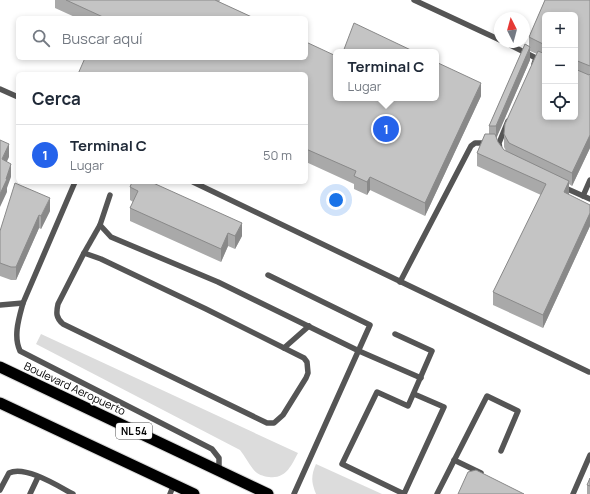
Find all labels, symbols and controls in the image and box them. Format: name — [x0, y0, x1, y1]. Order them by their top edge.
north arrow — [494, 12, 530, 48]
map controls — [542, 12, 578, 120]
button: + — [542, 12, 578, 48]
search box — [16, 16, 308, 60]
icon: search — [30, 27, 52, 49]
text: Buscar aquí — [62, 28, 143, 49]
button: − — [542, 48, 578, 84]
popup — [333, 49, 439, 101]
text: Terminal C — [348, 56, 424, 77]
text: Lugar — [348, 77, 382, 95]
button: locate — [542, 84, 578, 120]
text: Cerca — [32, 87, 81, 110]
pin: 1 — [373, 114, 399, 144]
text: Terminal C — [70, 135, 147, 156]
text: 1 — [42, 146, 48, 164]
text: 50 m — [263, 146, 292, 164]
text: Lugar — [70, 156, 104, 174]
your location — [326, 190, 346, 210]
street label: Boulevard Aeropuerto — [22, 358, 129, 418]
road number: NL 54 — [116, 423, 152, 439]

